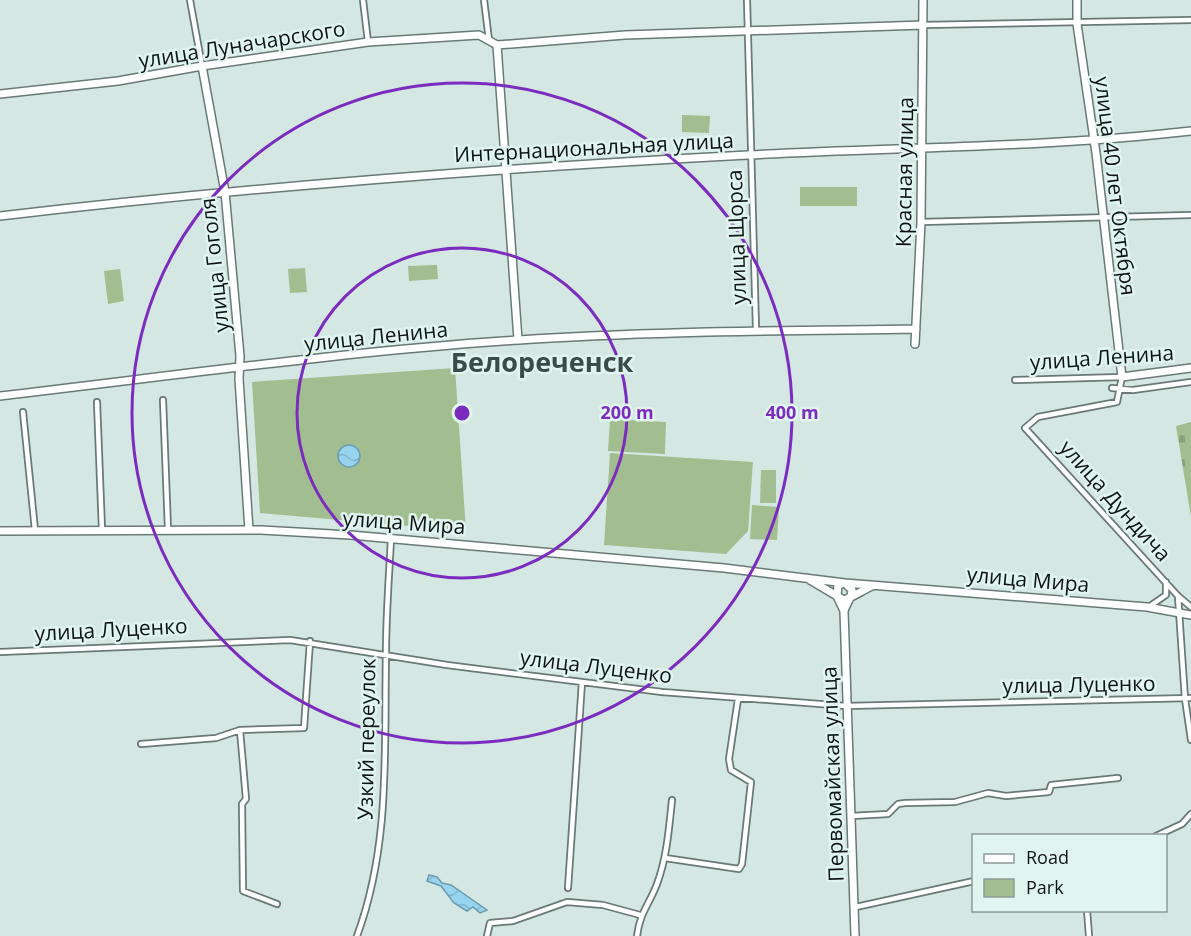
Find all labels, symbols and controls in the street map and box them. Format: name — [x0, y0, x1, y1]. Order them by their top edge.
street label: улица Луначарского — [136, 14, 347, 74]
street label: улица 40 лет Октября — [1089, 75, 1143, 297]
street label: Красная улица — [889, 97, 919, 247]
street label: Интернациональная улица — [453, 126, 734, 168]
street label: улица Щорса — [720, 169, 752, 305]
street label: улица Гоголя — [193, 196, 235, 334]
street label: улица Ленина — [303, 315, 449, 357]
street label: улица Ленина — [1029, 338, 1175, 376]
district label: Белореченск — [451, 343, 634, 380]
text: 200 m — [600, 400, 654, 424]
text: 400 m — [765, 400, 819, 424]
centre of rings — [452, 403, 472, 423]
street label: улица Дундича — [1054, 434, 1178, 567]
street label: улица Мира — [342, 504, 466, 540]
street label: улица Мира — [966, 560, 1091, 598]
street label: улица Луценко — [34, 611, 188, 647]
street label: улица Луценко — [518, 643, 674, 689]
street label: Узкий переулок — [351, 658, 381, 820]
street label: Первомайская улица — [814, 666, 850, 882]
street label: улица Луценко — [1002, 669, 1156, 699]
legend — [972, 834, 1167, 912]
text: Road — [1026, 845, 1069, 869]
text: Park — [1026, 875, 1064, 899]

